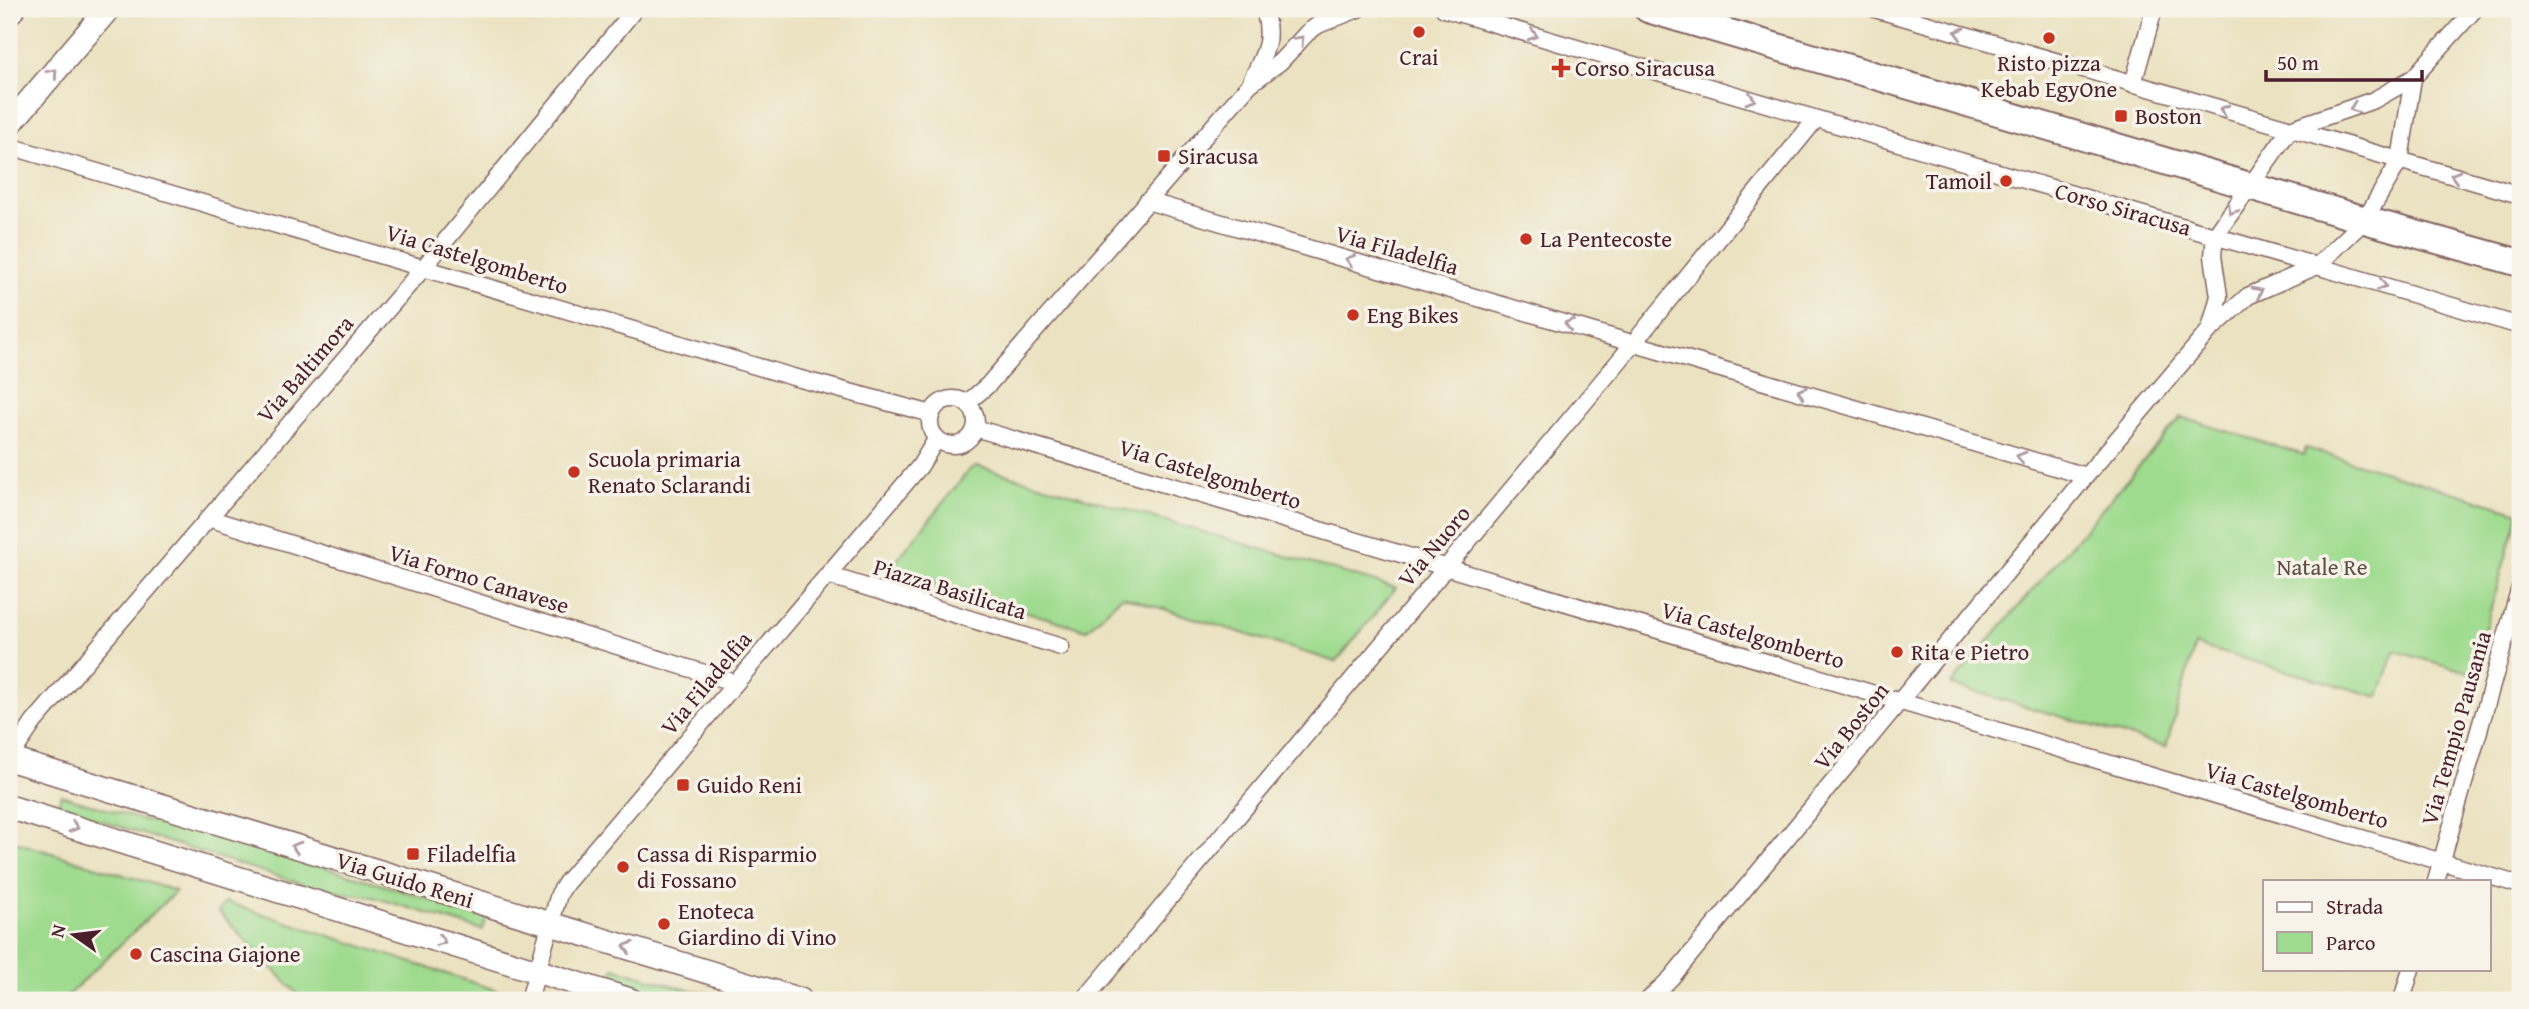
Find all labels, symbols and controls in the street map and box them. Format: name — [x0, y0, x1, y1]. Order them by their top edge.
marker: Crai — [1411, 24, 1427, 40]
one-way arrow — [1526, 27, 1538, 41]
one-way arrow — [1953, 27, 1965, 41]
marker: Risto pizza Kebab EgyOne — [2041, 30, 2057, 46]
one-way arrow — [1292, 35, 1305, 48]
scale bar — [2266, 38, 2422, 82]
place label: Crai — [1399, 40, 1439, 73]
place label: Risto pizza Kebab EgyOne — [1981, 46, 2117, 105]
text: 50 m — [2277, 47, 2319, 78]
place label: Corso Siracusa — [1575, 51, 1715, 84]
marker: Corso Siracusa — [1553, 60, 1569, 76]
one-way arrow — [45, 68, 57, 81]
one-way arrow — [1745, 91, 1757, 106]
place label: Boston — [2135, 99, 2202, 132]
one-way arrow — [2348, 99, 2360, 113]
one-way arrow — [2219, 103, 2231, 118]
marker: Boston — [2113, 108, 2129, 124]
place label: Siracusa — [1178, 139, 1259, 172]
marker: Siracusa — [1156, 148, 1172, 164]
place label: Tamoil — [1926, 164, 1992, 197]
one-way arrow — [2449, 169, 2461, 184]
marker: Tamoil — [1998, 173, 2014, 189]
street label: Corso Siracusa — [2051, 173, 2195, 244]
one-way arrow — [2227, 203, 2240, 216]
street label: Via Castelgomberto — [382, 215, 572, 302]
street label: Via Filadelfia — [1332, 216, 1463, 283]
place label: La Pentecoste — [1540, 222, 1672, 255]
marker: La Pentecoste — [1518, 231, 1534, 247]
one-way arrow — [1344, 254, 1356, 269]
one-way arrow — [2376, 277, 2388, 292]
one-way arrow — [2251, 286, 2263, 300]
place label: Eng Bikes — [1367, 298, 1459, 331]
marker: Eng Bikes — [1345, 307, 1361, 323]
street label: Via Baltimora — [249, 308, 361, 430]
one-way arrow — [1563, 317, 1575, 332]
one-way arrow — [1797, 386, 1809, 401]
street label: Via Castelgomberto — [1115, 430, 1305, 517]
place label: Scuola primaria Renato Sclarandi — [588, 442, 751, 501]
one-way arrow — [2015, 450, 2027, 465]
marker: Scuola primaria Renato Sclarandi — [566, 464, 582, 480]
street label: Via Nuoro — [1390, 498, 1478, 594]
street label: Via Forno Canavese — [385, 535, 573, 622]
street label: Piazza Basilicata — [870, 550, 1031, 627]
park label: Natale Re — [2276, 550, 2368, 583]
street label: Via Castelgomberto — [1658, 593, 1849, 676]
street label: Via Filadelfia — [652, 623, 759, 742]
street label: Via Tempio Pausania — [2412, 627, 2499, 829]
place label: Rita e Pietro — [1911, 635, 2029, 668]
marker: Rita e Pietro — [1889, 644, 1905, 660]
street label: Via Boston — [1805, 675, 1896, 777]
street label: Via Castelgomberto — [2202, 753, 2393, 836]
place label: Guido Reni — [697, 768, 802, 801]
marker: Guido Reni — [675, 777, 691, 793]
one-way arrow — [68, 819, 80, 834]
place label: Filadelfia — [427, 837, 516, 870]
place label: Cassa di Risparmio di Fossano — [637, 837, 817, 896]
one-way arrow — [291, 840, 303, 855]
street label: Via Guido Reni — [332, 843, 478, 916]
marker: Filadelfia — [405, 846, 421, 862]
marker: Cassa di Risparmio di Fossano — [615, 859, 631, 875]
legend — [2263, 880, 2490, 970]
text: Strada — [2326, 891, 2383, 922]
place label: Enoteca Giardino di Vino — [678, 894, 837, 953]
north arrow — [38, 900, 108, 970]
marker: Enoteca Giardino di Vino — [656, 916, 672, 932]
text: N — [42, 921, 73, 940]
text: Parco — [2326, 927, 2376, 958]
one-way arrow — [434, 933, 446, 947]
place label: Cascina Giajone — [150, 937, 301, 970]
one-way arrow — [622, 941, 634, 956]
marker: Cascina Giajone — [128, 946, 144, 962]

